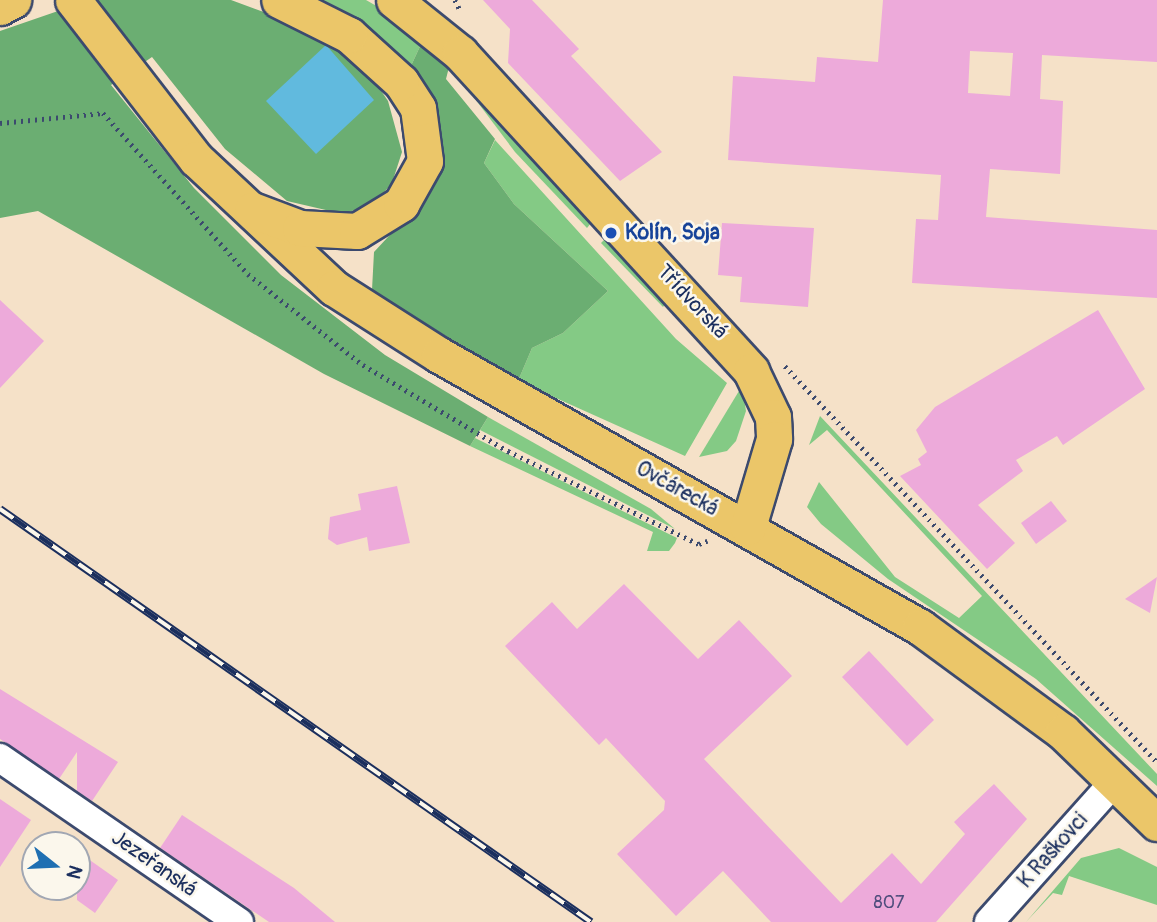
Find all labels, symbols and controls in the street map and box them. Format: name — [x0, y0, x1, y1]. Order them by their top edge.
place label: Kolín, Soja — [625, 220, 720, 246]
marker: Kolín, Soja — [603, 225, 619, 241]
street label: Třídvorská — [651, 260, 733, 344]
street label: Ovčárecká — [631, 456, 723, 522]
street label: K Raškovci — [1013, 808, 1093, 894]
street label: Jezeřanská — [106, 825, 202, 903]
north arrow — [21, 831, 91, 901]
text: N — [61, 862, 87, 882]
house number: 807 — [874, 892, 904, 914]

